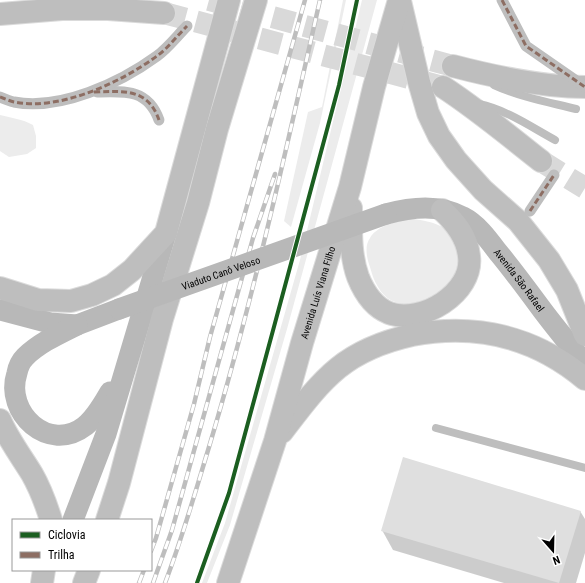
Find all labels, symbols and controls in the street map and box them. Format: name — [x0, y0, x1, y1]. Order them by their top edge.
street label: Avenida Luís Viana Filho — [298, 245, 337, 340]
street label: Avenida São Rafael — [492, 246, 547, 313]
street label: Viaduto Canô Veloso — [180, 254, 261, 292]
legend — [12, 519, 152, 571]
text: Ciclovia — [48, 528, 86, 542]
north arrow — [533, 531, 573, 571]
text: Trilha — [48, 548, 75, 562]
text: N — [551, 553, 562, 567]

